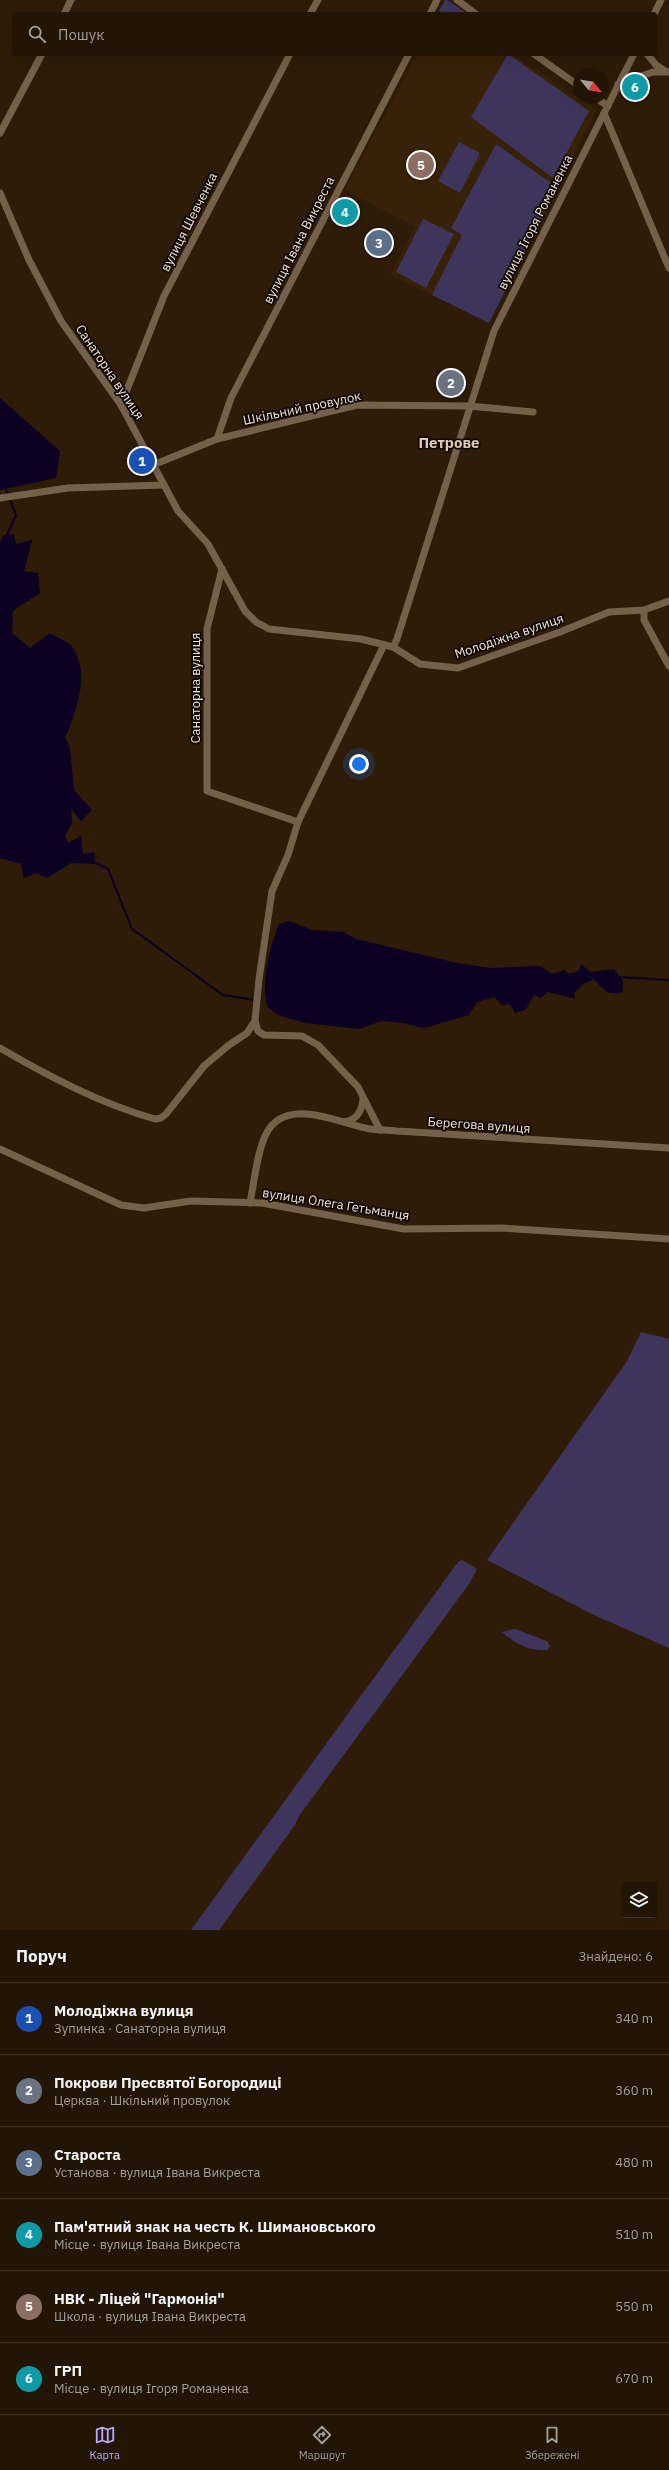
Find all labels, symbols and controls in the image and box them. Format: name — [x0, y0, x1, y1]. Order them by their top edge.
search box — [12, 12, 657, 56]
icon: search — [26, 23, 48, 45]
text: Пошук — [58, 25, 105, 44]
north arrow — [573, 68, 609, 104]
pin: 6 — [622, 72, 648, 102]
pin: 5 — [408, 150, 434, 180]
street label: вулиця Ігоря Романенка — [494, 152, 576, 292]
street label: вулиця Шевченка — [157, 170, 221, 274]
street label: вулиця Івана Викреста — [259, 173, 339, 307]
pin: 4 — [332, 197, 358, 227]
pin: 3 — [366, 228, 392, 258]
street label: Санаторна вулиця — [72, 321, 148, 423]
pin: 2 — [438, 368, 464, 398]
street label: Шкільний провулок — [241, 387, 363, 429]
district label: Петрове — [418, 433, 480, 452]
pin: 1 — [129, 446, 155, 476]
street label: Молодіжна вулиця — [452, 609, 566, 663]
street label: Санаторна вулиця — [187, 633, 204, 743]
your location — [349, 754, 369, 774]
street label: Берегова вулиця — [427, 1113, 531, 1137]
street label: вулиця Олега Гетьманця — [261, 1184, 411, 1224]
map controls — [621, 1882, 657, 1918]
button: layers — [621, 1882, 657, 1918]
text: Поруч — [16, 1945, 67, 1967]
text: Знайдено: 6 — [579, 1948, 653, 1965]
text: Молодіжна вулиця — [54, 2001, 193, 2020]
text: 1 — [25, 2010, 33, 2027]
text: 340 m — [615, 2010, 653, 2027]
text: Зупинка · Санаторна вулиця — [54, 2020, 226, 2037]
text: Покрови Пресвятої Богородиці — [54, 2073, 281, 2092]
text: 2 — [25, 2082, 33, 2099]
text: 360 m — [615, 2082, 653, 2099]
text: Церква · Шкільний провулок — [54, 2092, 230, 2109]
text: Староста — [54, 2145, 121, 2164]
text: 3 — [25, 2154, 33, 2171]
text: 480 m — [615, 2154, 653, 2171]
text: Установа · вулиця Івана Викреста — [54, 2164, 260, 2181]
text: Пам'ятний знак на честь К. Шимановського — [54, 2217, 376, 2236]
text: 4 — [25, 2226, 33, 2243]
text: 510 m — [615, 2226, 653, 2243]
text: Місце · вулиця Івана Викреста — [54, 2236, 240, 2253]
text: НВК - Ліцей "Гармонія" — [54, 2289, 225, 2308]
text: 5 — [25, 2298, 33, 2315]
text: 550 m — [615, 2298, 653, 2315]
text: Школа · вулиця Івана Викреста — [54, 2308, 246, 2325]
text: ГРП — [54, 2361, 82, 2380]
text: 6 — [25, 2370, 33, 2387]
text: 670 m — [615, 2370, 653, 2387]
text: Місце · вулиця Ігоря Романенка — [54, 2380, 249, 2397]
tab: Карта — [90, 2424, 120, 2462]
tab: Маршрут — [299, 2424, 346, 2462]
tab: Збережені — [525, 2424, 579, 2462]

